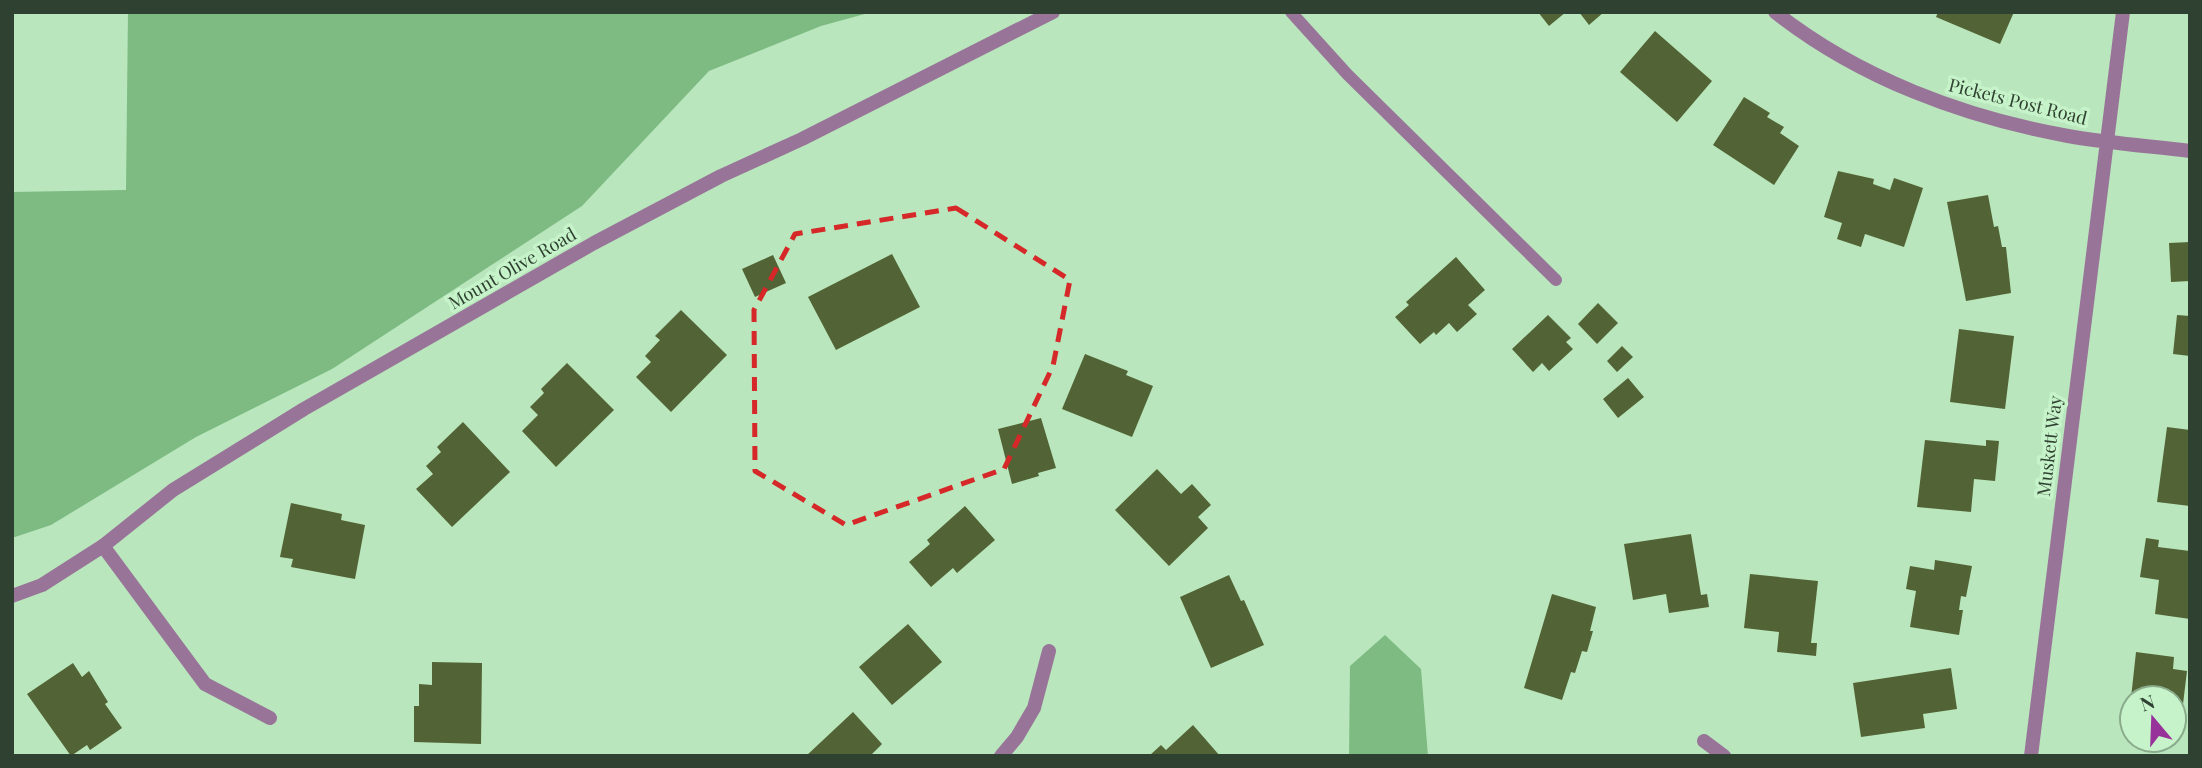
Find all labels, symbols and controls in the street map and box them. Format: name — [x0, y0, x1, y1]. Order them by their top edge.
street label: Pickets Post Road — [1946, 72, 2090, 130]
street label: Mount Olive Road — [444, 221, 581, 314]
street label: Muskett Way — [2031, 394, 2067, 498]
north arrow — [2118, 684, 2188, 754]
text: N — [2136, 687, 2158, 717]

